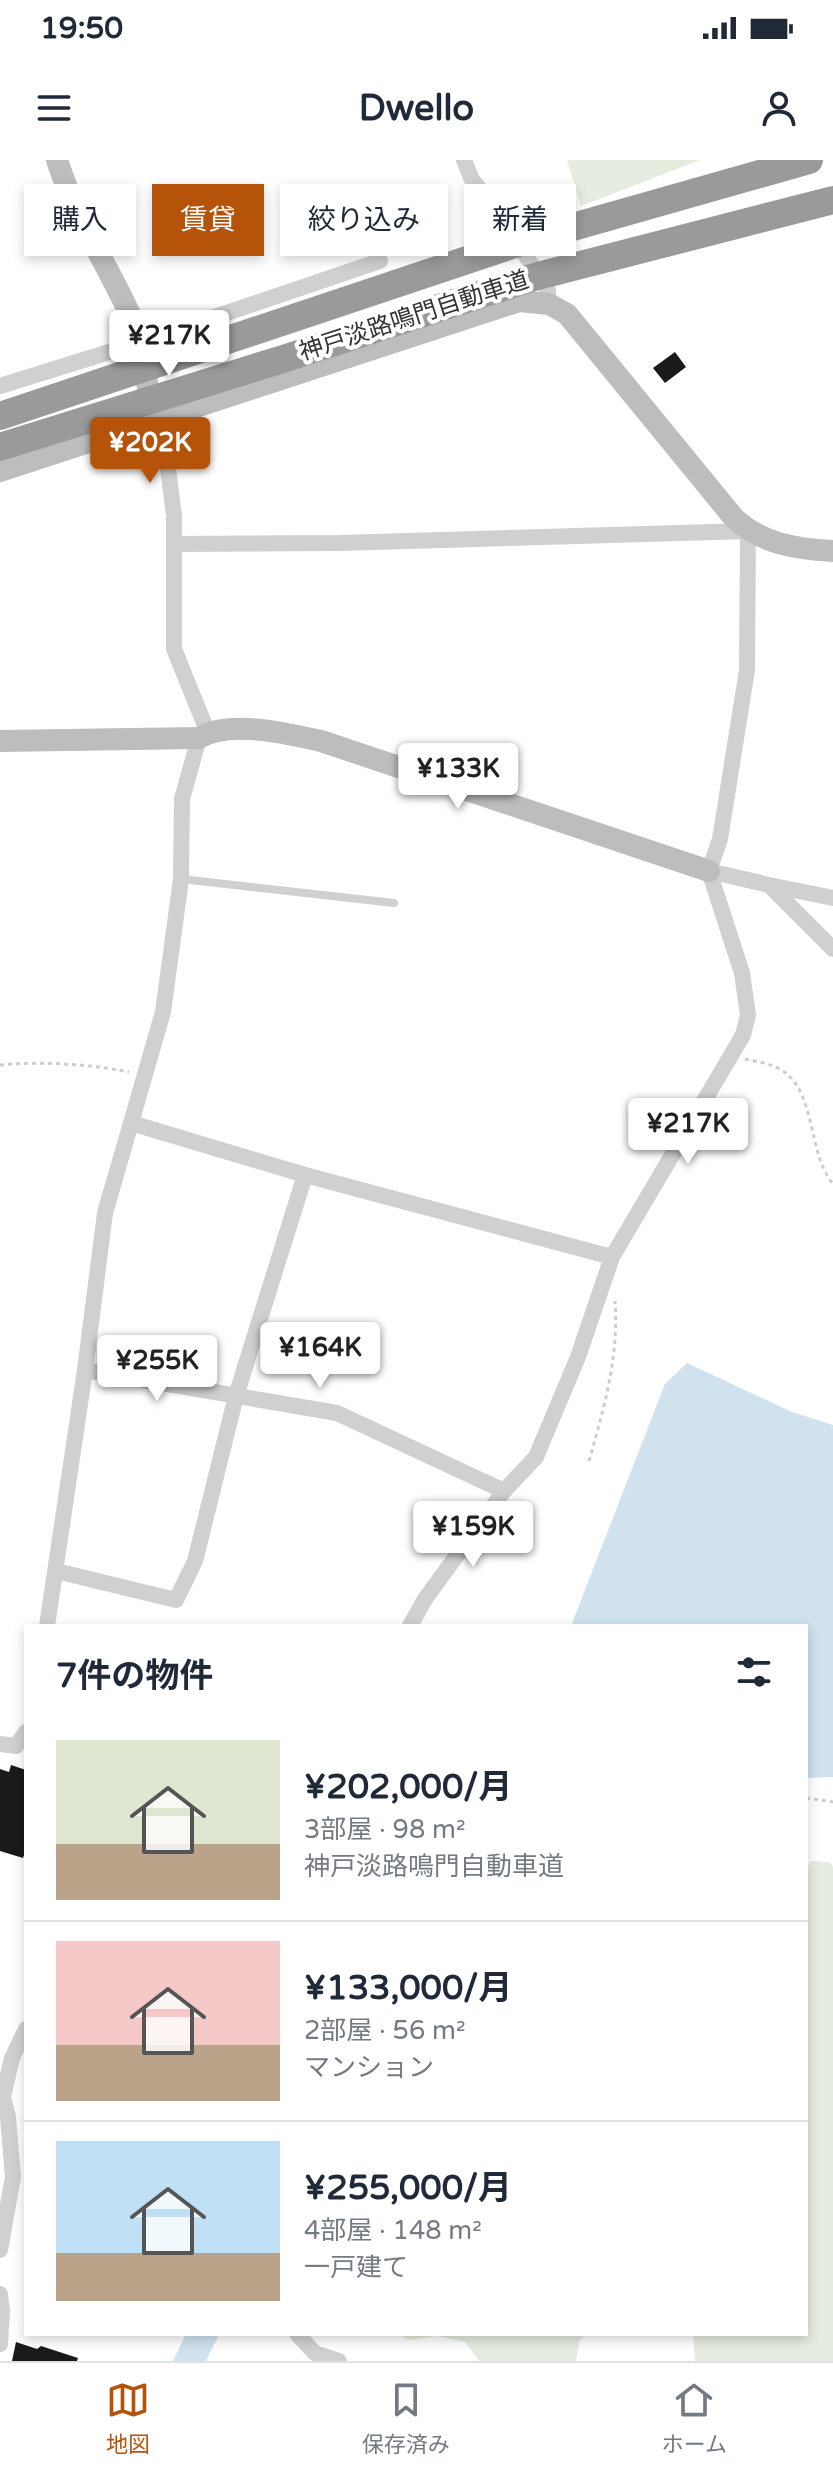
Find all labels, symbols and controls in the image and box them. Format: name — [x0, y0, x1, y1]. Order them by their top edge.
text: 19:50 — [40, 10, 123, 47]
icon: menu — [32, 86, 76, 130]
icon: person — [757, 86, 801, 130]
text: Dwello — [359, 87, 474, 130]
chip: 購入 — [24, 184, 136, 256]
chip: 賃貸 — [152, 184, 264, 256]
chip: 絞り込み — [280, 184, 448, 256]
chip: 新着 — [464, 184, 576, 256]
street label: 神戸淡路鳴門自動車道 — [295, 265, 533, 367]
pin: ¥217K — [113, 310, 225, 378]
text: ¥217K — [127, 320, 211, 351]
pin: ¥202K — [94, 417, 206, 485]
text: ¥202K — [108, 427, 192, 458]
pin: ¥133K — [402, 743, 514, 811]
text: ¥133K — [416, 753, 500, 784]
pin: ¥217K — [632, 1098, 744, 1166]
text: ¥217K — [646, 1108, 730, 1139]
pin: ¥164K — [264, 1322, 376, 1390]
text: ¥164K — [278, 1332, 362, 1363]
pin: ¥255K — [101, 1335, 213, 1403]
text: ¥255K — [115, 1345, 199, 1376]
pin: ¥159K — [417, 1501, 529, 1569]
text: ¥159K — [431, 1511, 515, 1542]
icon: filters — [732, 1650, 776, 1694]
text: 7件の物件 — [56, 1656, 213, 1697]
text: ¥202,000/月 — [304, 1767, 512, 1808]
icon: home — [120, 1772, 216, 1868]
text: 3部屋 · 98 m² — [304, 1814, 466, 1845]
text: 神戸淡路鳴門自動車道 — [304, 1851, 564, 1882]
text: ¥133,000/月 — [304, 1968, 512, 2009]
icon: home — [120, 1973, 216, 2069]
text: 2部屋 · 56 m² — [304, 2015, 466, 2046]
text: マンション — [304, 2052, 434, 2083]
text: ¥255,000/月 — [304, 2168, 512, 2209]
icon: home — [120, 2173, 216, 2269]
text: 4部屋 · 148 m² — [304, 2215, 482, 2246]
text: 一戸建て — [304, 2252, 408, 2283]
tab: 地図 — [106, 2378, 150, 2458]
tab: 保存済み — [362, 2378, 450, 2458]
tab: ホーム — [662, 2378, 727, 2458]

